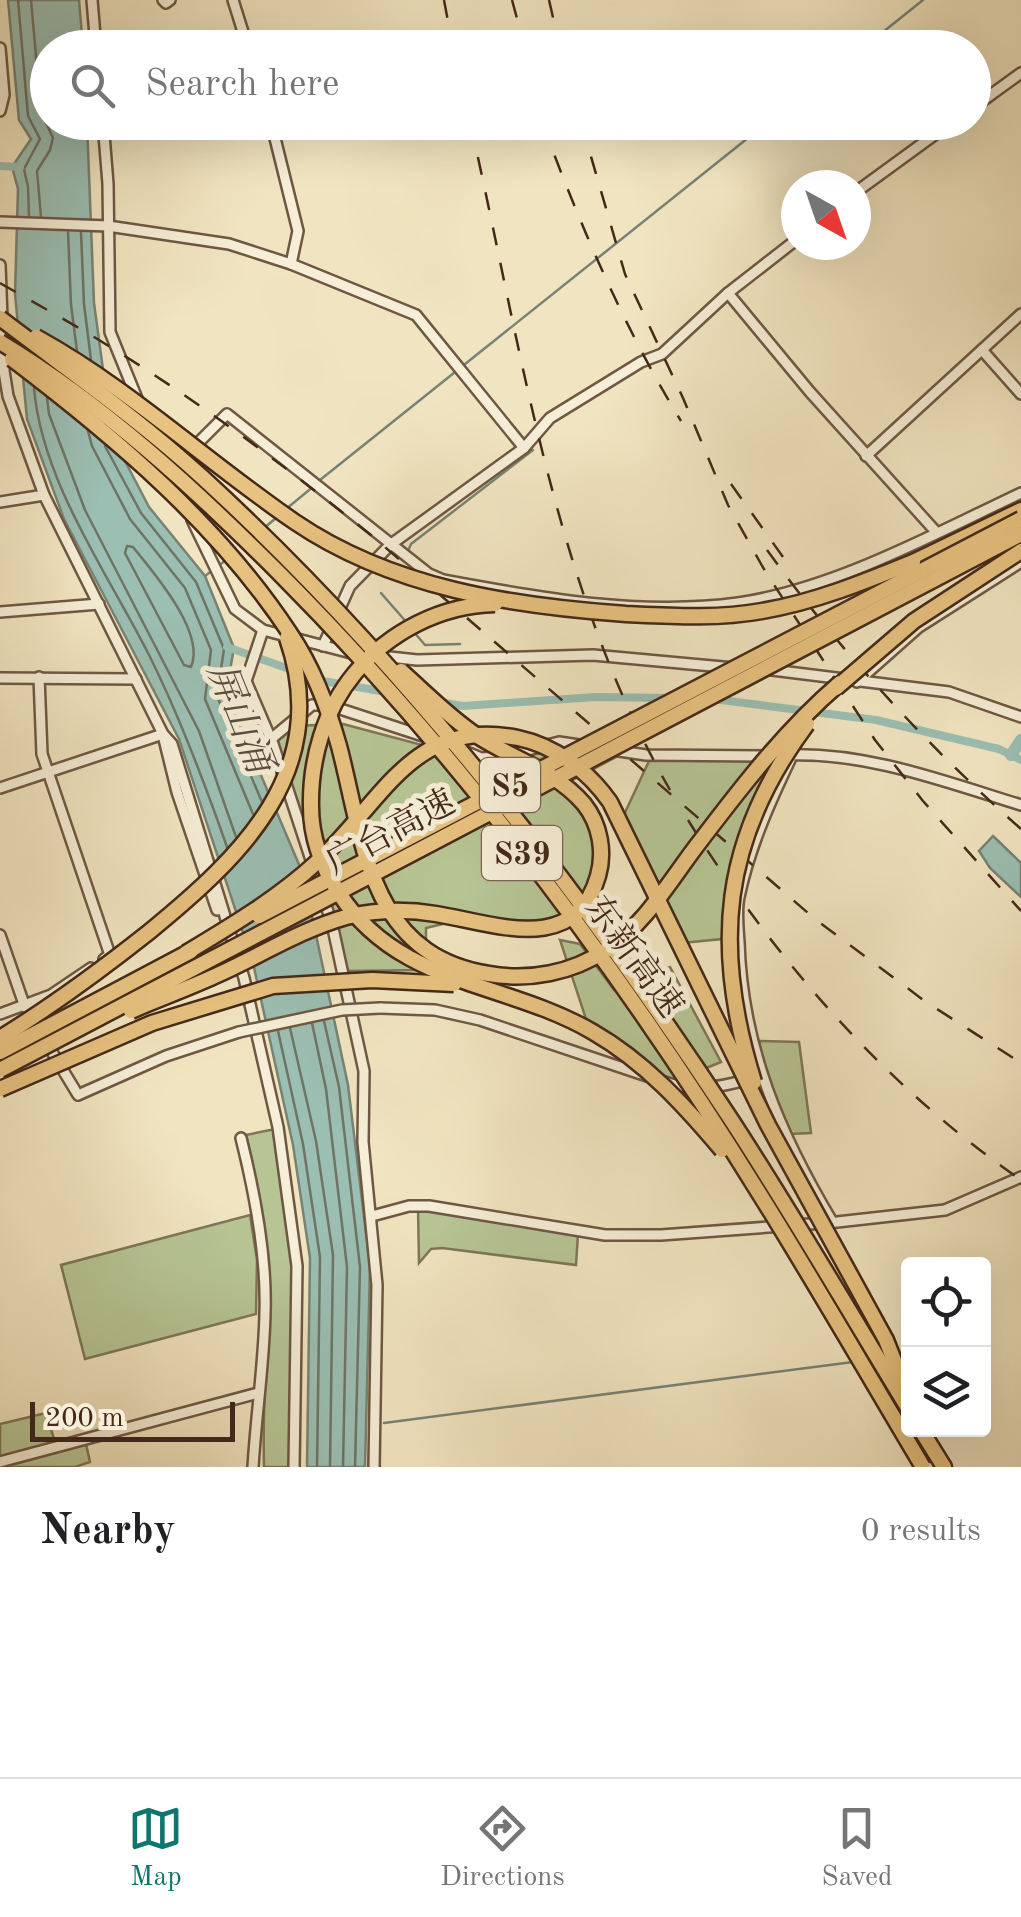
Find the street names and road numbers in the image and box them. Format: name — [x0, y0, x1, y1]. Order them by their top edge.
road number: S5 — [480, 758, 540, 812]
street label: 广台高速 — [320, 782, 461, 882]
road number: S39 — [482, 826, 562, 880]
street label: 东新高速 — [578, 889, 691, 1024]

